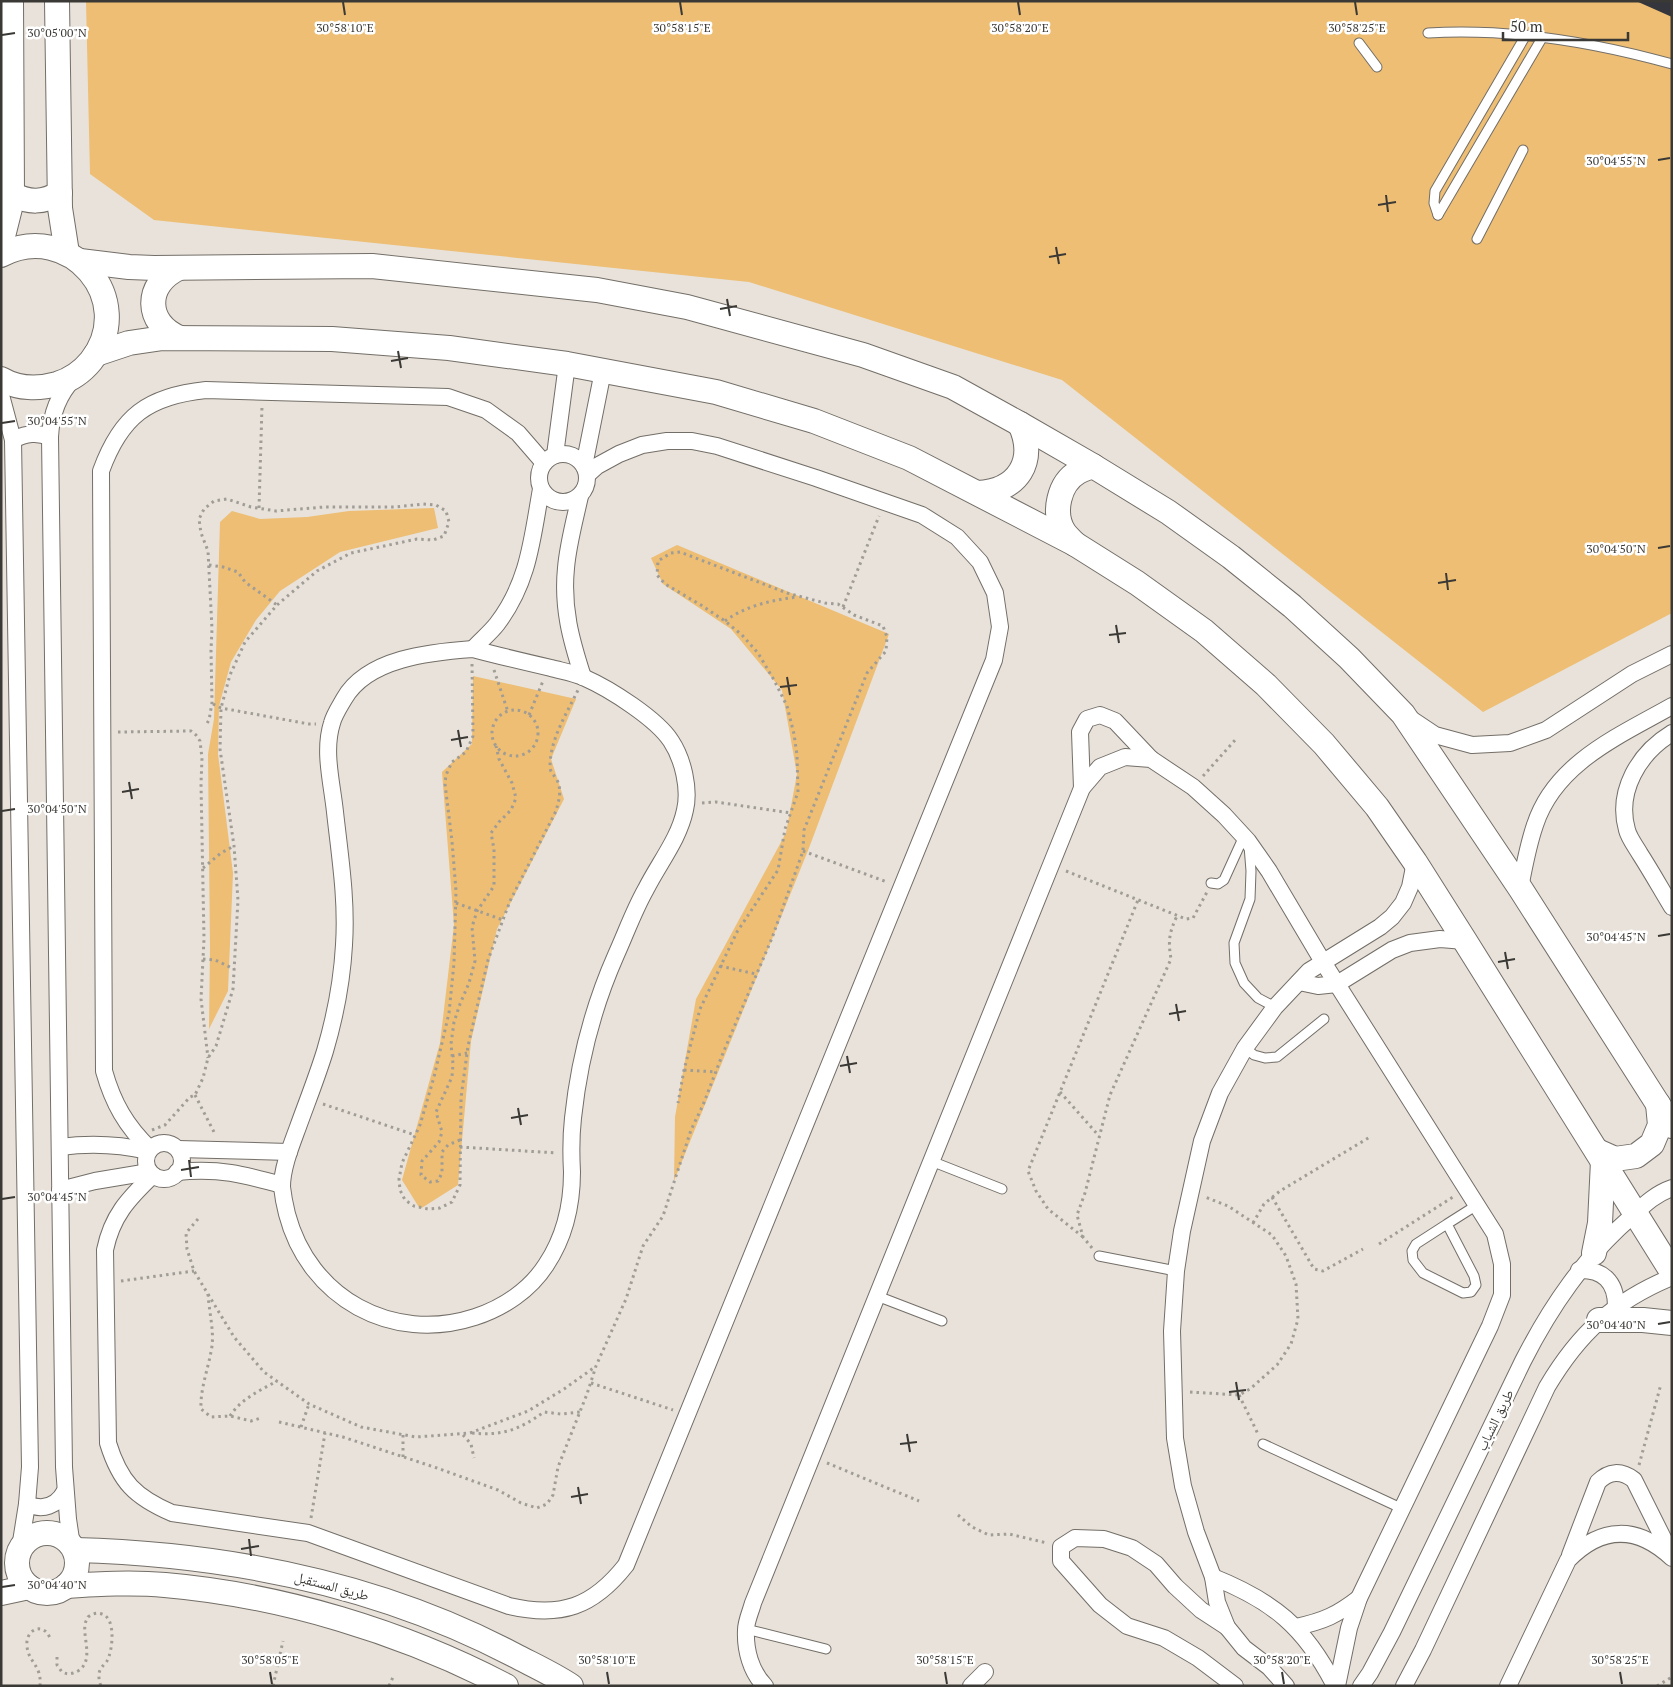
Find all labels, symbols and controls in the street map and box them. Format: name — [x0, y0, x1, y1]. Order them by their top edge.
scale bar — [1503, 10, 1628, 42]
text: 50 m — [1510, 16, 1543, 36]
text: 30°58'10"E — [316, 20, 374, 35]
text: 30°58'15"E — [653, 20, 711, 35]
text: 30°58'20"E — [991, 20, 1049, 35]
text: 30°58'25"E — [1328, 20, 1386, 35]
text: 30°05'00"N — [27, 25, 87, 40]
text: 30°04'55"N — [1586, 153, 1646, 168]
text: 30°04'55"N — [27, 413, 87, 428]
text: 30°04'50"N — [1586, 541, 1646, 556]
text: 30°04'50"N — [27, 801, 87, 816]
text: 30°04'45"N — [1586, 929, 1646, 944]
text: 30°04'45"N — [27, 1189, 87, 1204]
text: 30°04'40"N — [1586, 1317, 1646, 1332]
street label: طريق الشباب — [1472, 1386, 1518, 1454]
street label: طريق المستقبل — [293, 1566, 371, 1606]
text: 30°04'40"N — [27, 1577, 87, 1592]
text: 30°58'05"E — [241, 1652, 299, 1667]
text: 30°58'10"E — [578, 1652, 636, 1667]
text: 30°58'15"E — [916, 1652, 974, 1667]
text: 30°58'20"E — [1253, 1652, 1311, 1667]
text: 30°58'25"E — [1591, 1652, 1649, 1667]

